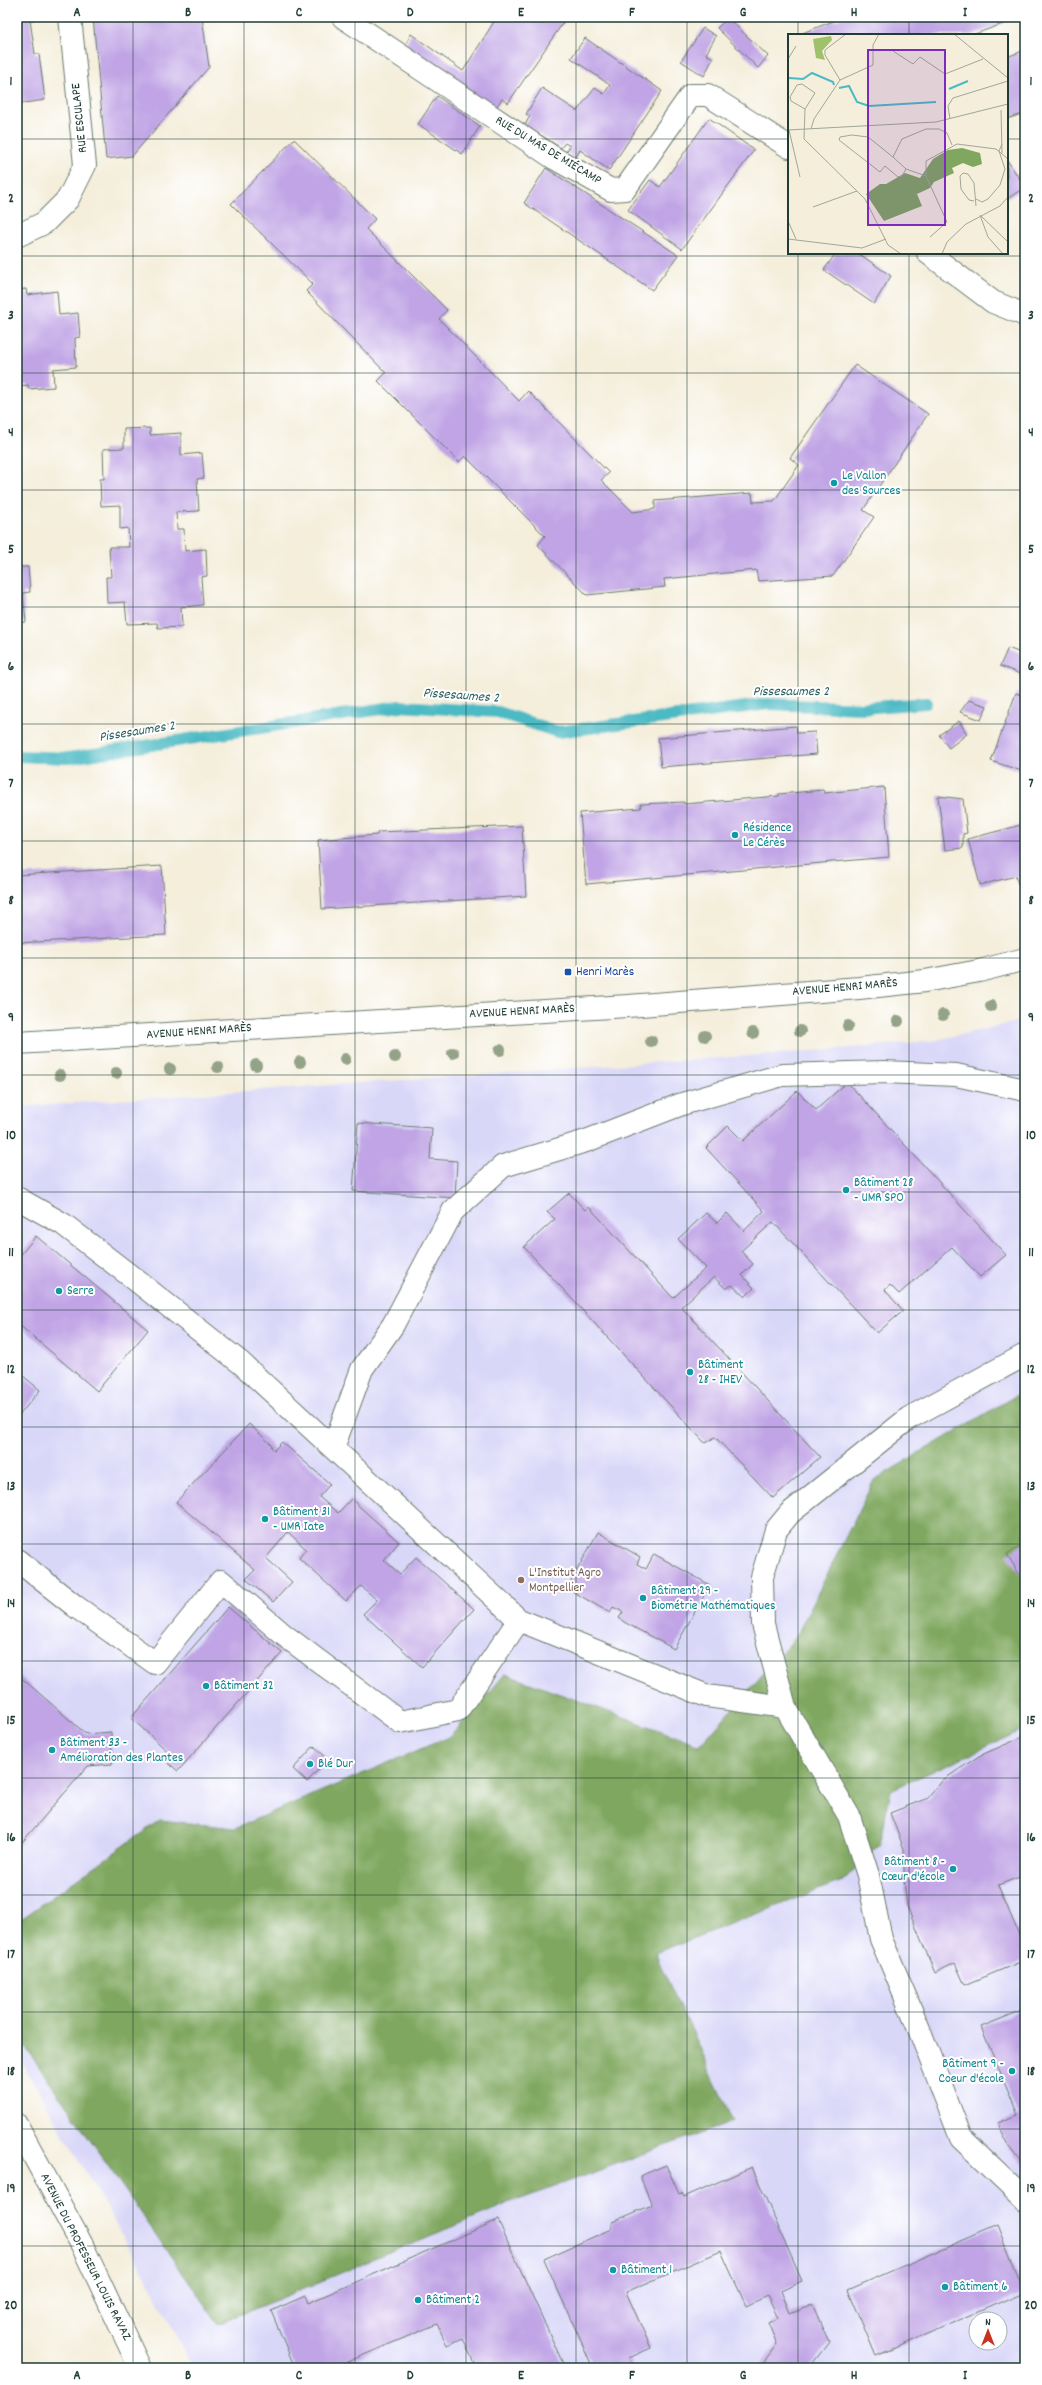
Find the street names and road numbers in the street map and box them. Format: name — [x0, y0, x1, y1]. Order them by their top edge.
street label: RUE ESCULAPE — [67, 82, 93, 154]
street label: RUE DU MAS DE MIÉCAMP — [491, 112, 605, 190]
street label: AVENUE HENRI MARÈS — [791, 974, 899, 1002]
street label: AVENUE HENRI MARÈS — [469, 1000, 576, 1024]
street label: AVENUE HENRI MARÈS — [146, 1019, 253, 1045]
street label: AVENUE DU PROFESSEUR LOUIS RAVAZ — [34, 2170, 136, 2344]

